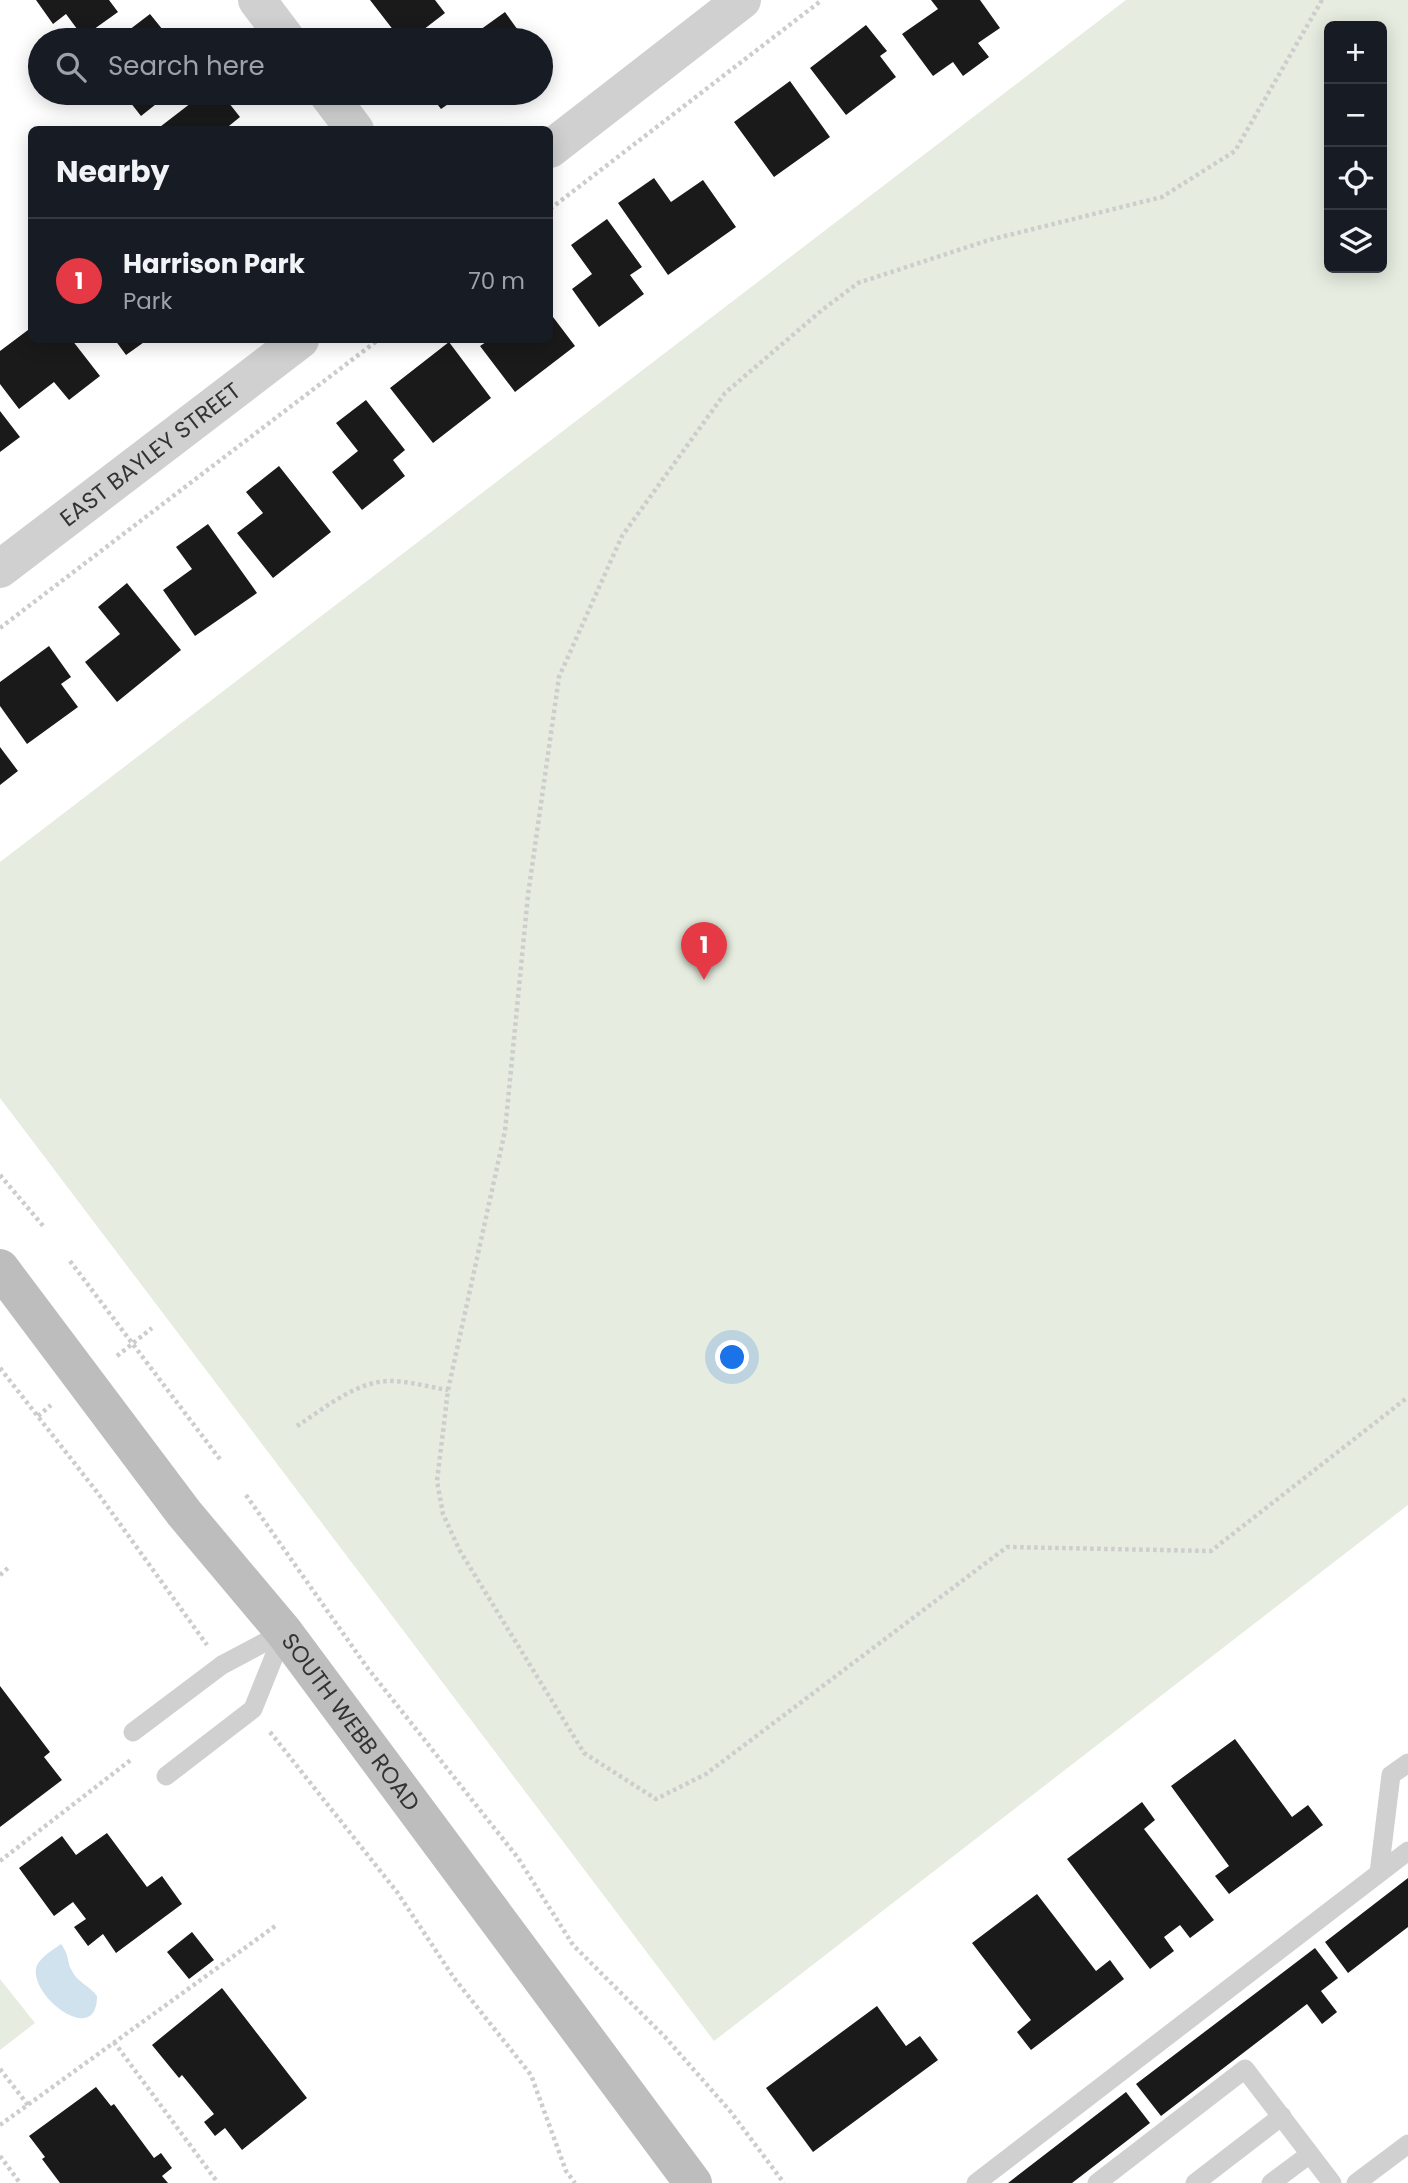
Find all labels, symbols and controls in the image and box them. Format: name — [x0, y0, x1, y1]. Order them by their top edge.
map controls — [1324, 21, 1387, 273]
button: + — [1324, 21, 1387, 84]
search box — [28, 28, 553, 105]
icon: search — [52, 48, 90, 86]
text: Search here — [108, 48, 265, 84]
button: − — [1324, 84, 1387, 147]
button: locate — [1324, 147, 1387, 210]
text: Nearby — [56, 150, 170, 193]
button: layers — [1324, 210, 1387, 273]
text: Harrison Park — [123, 246, 305, 282]
text: 1 — [75, 265, 83, 297]
text: 70 m — [468, 265, 525, 297]
text: Park — [123, 285, 172, 317]
street label: EAST BAYLEY STREET — [53, 375, 247, 534]
pin: 1 — [681, 922, 727, 980]
your location — [715, 1340, 749, 1374]
street label: SOUTH WEBB ROAD — [274, 1627, 428, 1818]

